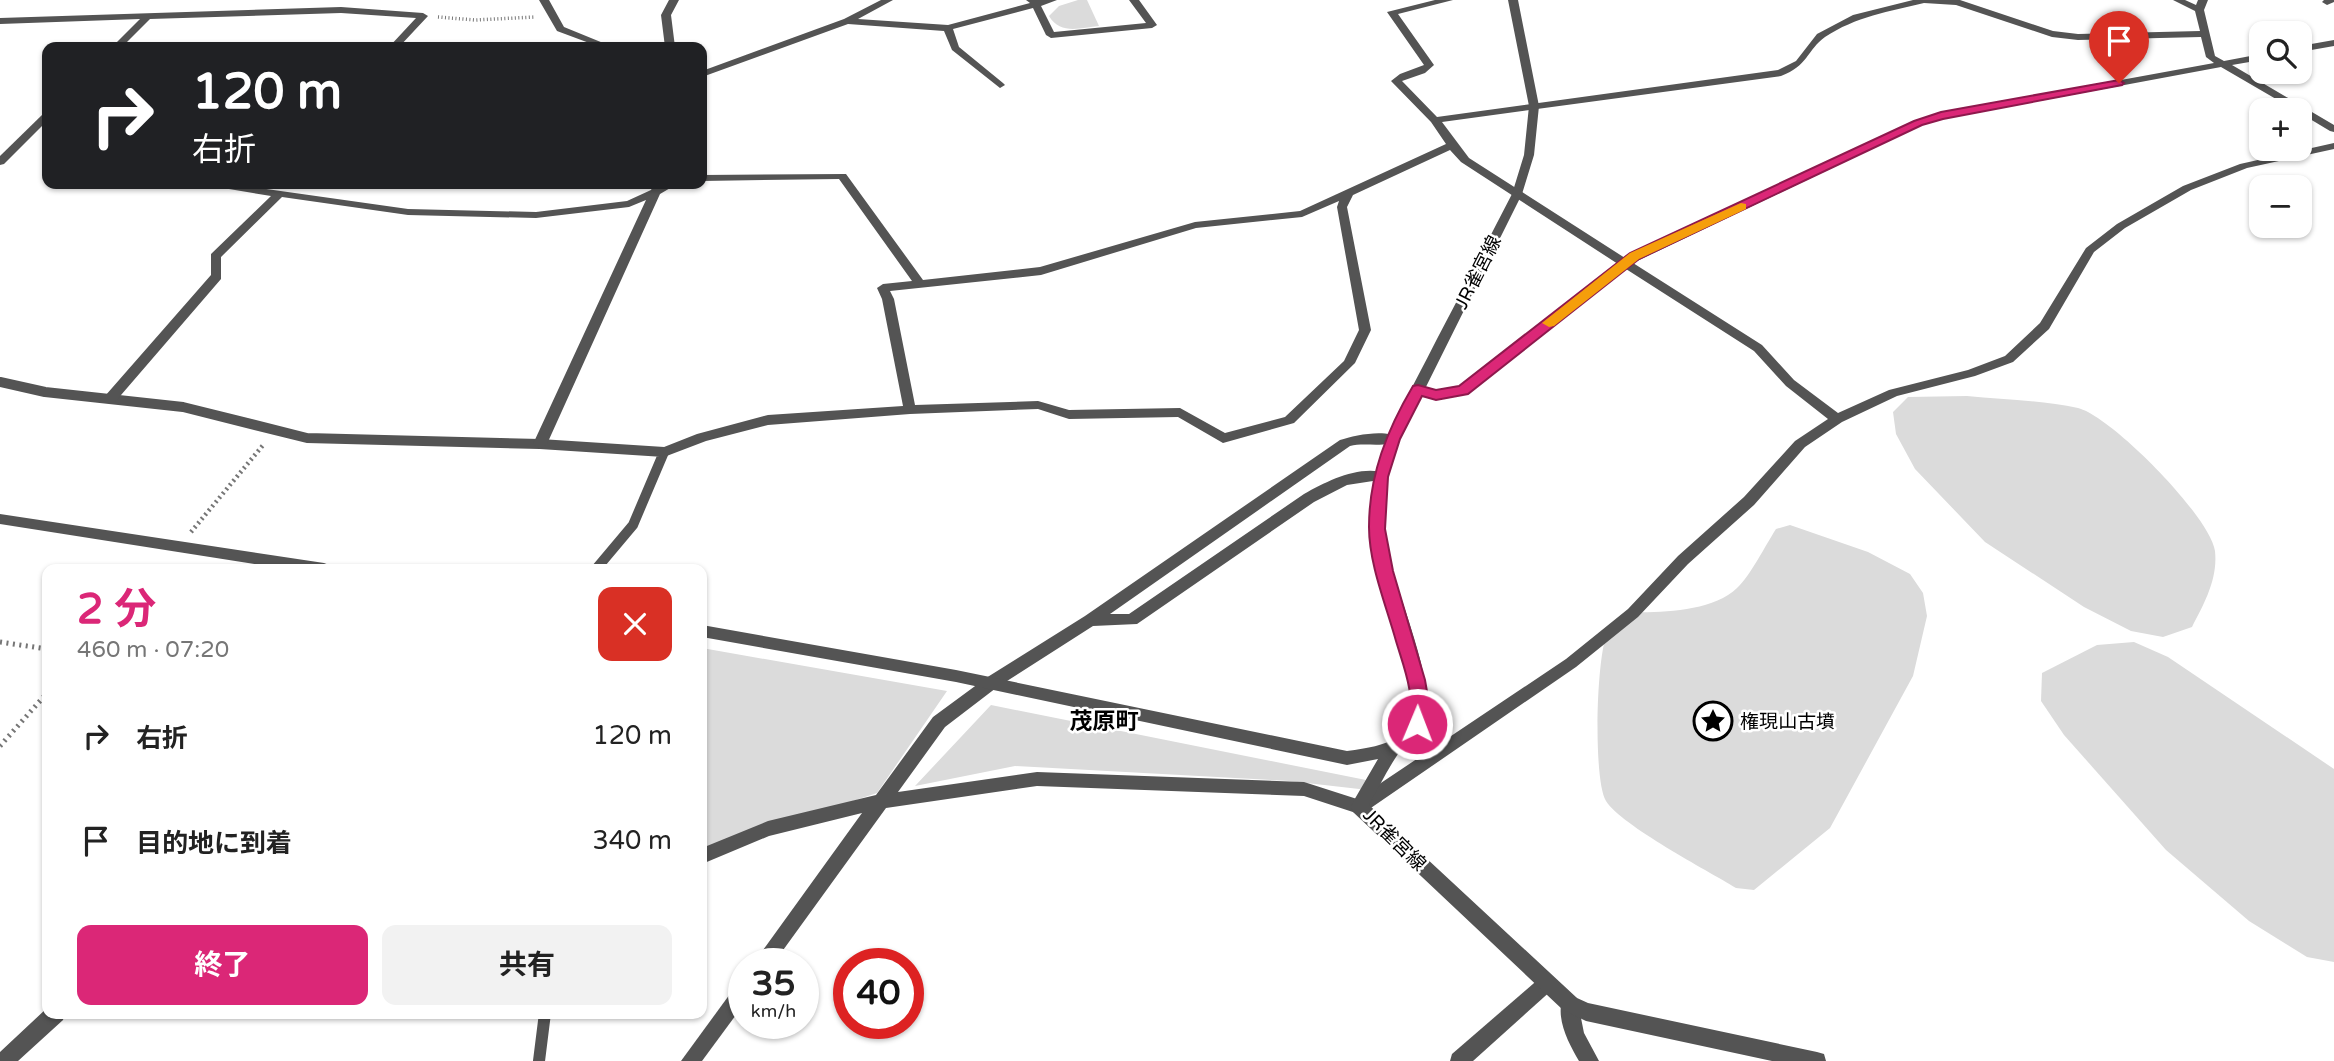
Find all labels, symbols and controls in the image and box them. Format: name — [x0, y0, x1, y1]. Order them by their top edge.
pin — [2089, 11, 2149, 83]
map controls — [2249, 21, 2312, 238]
button: search — [2249, 21, 2312, 84]
icon: arrive — [2100, 22, 2138, 60]
text: 120 m — [192, 63, 342, 122]
icon: right — [77, 70, 168, 161]
button: + — [2249, 98, 2312, 161]
text: 右折 — [192, 131, 256, 169]
button: − — [2249, 175, 2312, 238]
street label: JR雀宮線 — [1450, 232, 1506, 313]
text: 2 分 — [77, 584, 156, 635]
button: close — [598, 587, 672, 661]
text: 460 m · 07:20 — [77, 636, 229, 664]
position arrow — [1380, 687, 1454, 761]
place icon: 権現山古墳 — [1692, 700, 1734, 742]
district label: 茂原町 — [1070, 708, 1139, 736]
place label: 権現山古墳 — [1740, 711, 1835, 733]
icon: right — [77, 717, 115, 755]
text: 120 m — [592, 720, 672, 751]
text: 右折 — [136, 723, 188, 754]
street label: JR雀宮線 — [1358, 804, 1430, 876]
icon: arrive — [77, 822, 115, 860]
text: 340 m — [592, 825, 672, 856]
text: 目的地に到着 — [136, 828, 292, 859]
button: 終了 — [77, 925, 368, 1005]
button: 共有 — [382, 925, 672, 1005]
speed limit sign: 40 — [833, 948, 924, 1039]
text: 35 — [752, 963, 795, 1005]
text: km/h — [751, 1000, 796, 1022]

